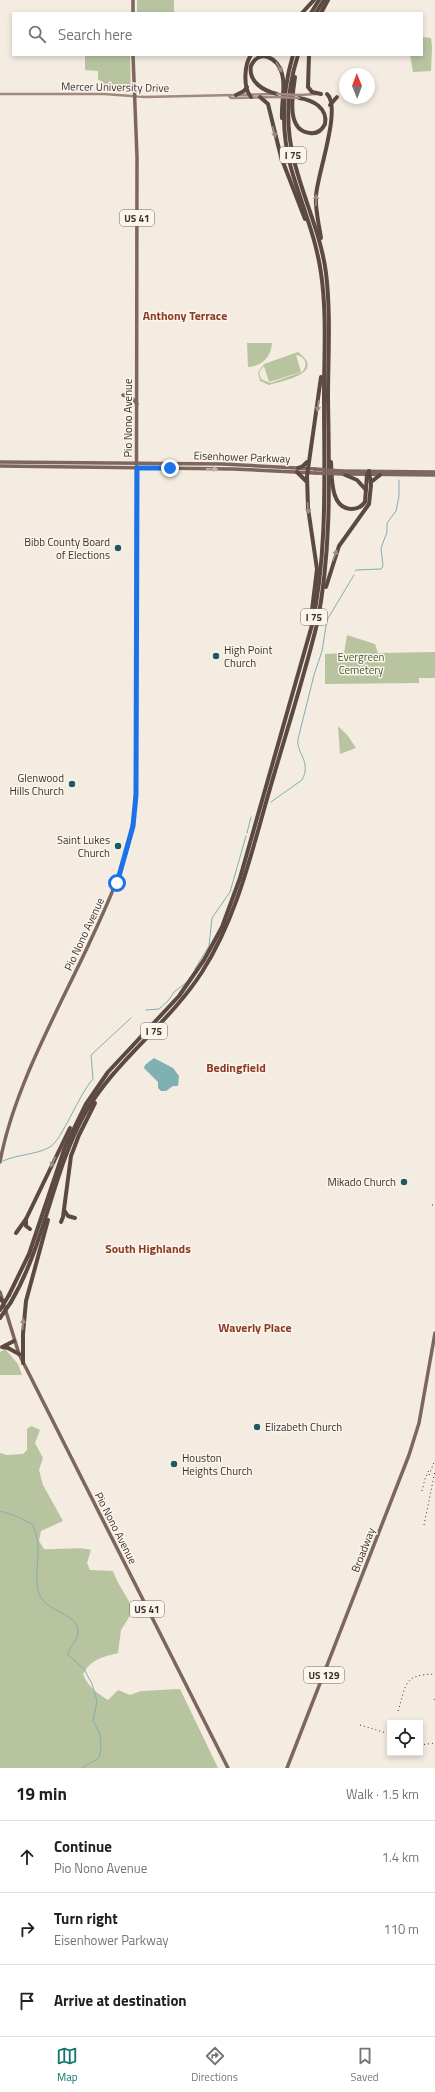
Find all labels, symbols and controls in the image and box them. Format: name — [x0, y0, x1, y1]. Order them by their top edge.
search box — [12, 12, 423, 56]
icon: search — [26, 23, 48, 45]
text: Search here — [58, 23, 132, 46]
one-way arrow — [275, 61, 282, 73]
north arrow — [339, 68, 375, 104]
street label: Mercer University Drive — [61, 78, 170, 96]
one-way arrow — [272, 126, 278, 138]
road number: I 75 — [280, 147, 306, 163]
one-way arrow — [313, 193, 319, 206]
road number: US 41 — [120, 210, 154, 226]
district label: Anthony Terrace — [143, 306, 227, 325]
street label: Pio Nono Avenue — [120, 378, 136, 457]
one-way arrow — [315, 400, 321, 412]
street label: Eisenhower Parkway — [193, 447, 291, 467]
route end — [161, 459, 179, 477]
one-way arrow — [206, 466, 219, 472]
one-way arrow — [305, 502, 311, 514]
place label: Bibb County Board of Elections — [24, 534, 110, 563]
marker: Bibb County Board of Elections — [113, 543, 123, 553]
one-way arrow — [332, 549, 338, 561]
road number: I 75 — [301, 609, 327, 625]
place label: High Point Church — [224, 642, 272, 671]
park label: Evergreen Cemetery — [338, 649, 384, 678]
marker: High Point Church — [211, 651, 221, 661]
place label: Glenwood Hills Church — [9, 770, 64, 799]
marker: Glenwood Hills Church — [67, 779, 77, 789]
place label: Saint Lukes Church — [57, 832, 110, 861]
marker: Saint Lukes Church — [113, 841, 123, 851]
route start — [108, 874, 126, 892]
street label: Pio Nono Avenue — [60, 894, 108, 973]
road number: I 75 — [141, 1023, 167, 1039]
district label: Bedingfield — [206, 1058, 266, 1077]
one-way arrow — [50, 1157, 56, 1168]
place label: Mikado Church — [327, 1174, 396, 1190]
marker: Mikado Church — [399, 1177, 409, 1187]
district label: South Highlands — [105, 1239, 191, 1258]
one-way arrow — [20, 1318, 27, 1330]
district label: Waverly Place — [218, 1318, 292, 1337]
place label: Elizabeth Church — [265, 1419, 342, 1435]
marker: Elizabeth Church — [252, 1422, 262, 1432]
place label: Houston Heights Church — [182, 1450, 252, 1479]
marker: Houston Heights Church — [169, 1459, 179, 1469]
street label: Pio Nono Avenue — [91, 1489, 141, 1567]
street label: Broadway — [347, 1525, 379, 1575]
road number: US 41 — [130, 1601, 164, 1617]
road number: US 129 — [304, 1667, 344, 1683]
map controls — [387, 1720, 423, 1756]
button: locate — [387, 1720, 423, 1756]
text: 19 min — [16, 1781, 67, 1807]
text: Walk · 1.5 km — [346, 1784, 419, 1804]
text: Continue — [54, 1835, 112, 1858]
icon: ahead — [16, 1846, 38, 1868]
text: 1.4 km — [382, 1847, 419, 1867]
text: Pio Nono Avenue — [54, 1858, 147, 1878]
text: Turn right — [54, 1907, 118, 1930]
icon: right — [16, 1918, 38, 1940]
text: 110 m — [383, 1919, 419, 1939]
text: Eisenhower Parkway — [54, 1930, 169, 1950]
text: Arrive at destination — [54, 1989, 187, 2012]
icon: arrive — [16, 1990, 38, 2012]
tab: Map — [56, 2045, 78, 2085]
tab: Directions — [191, 2045, 238, 2085]
tab: Saved — [351, 2045, 379, 2085]

